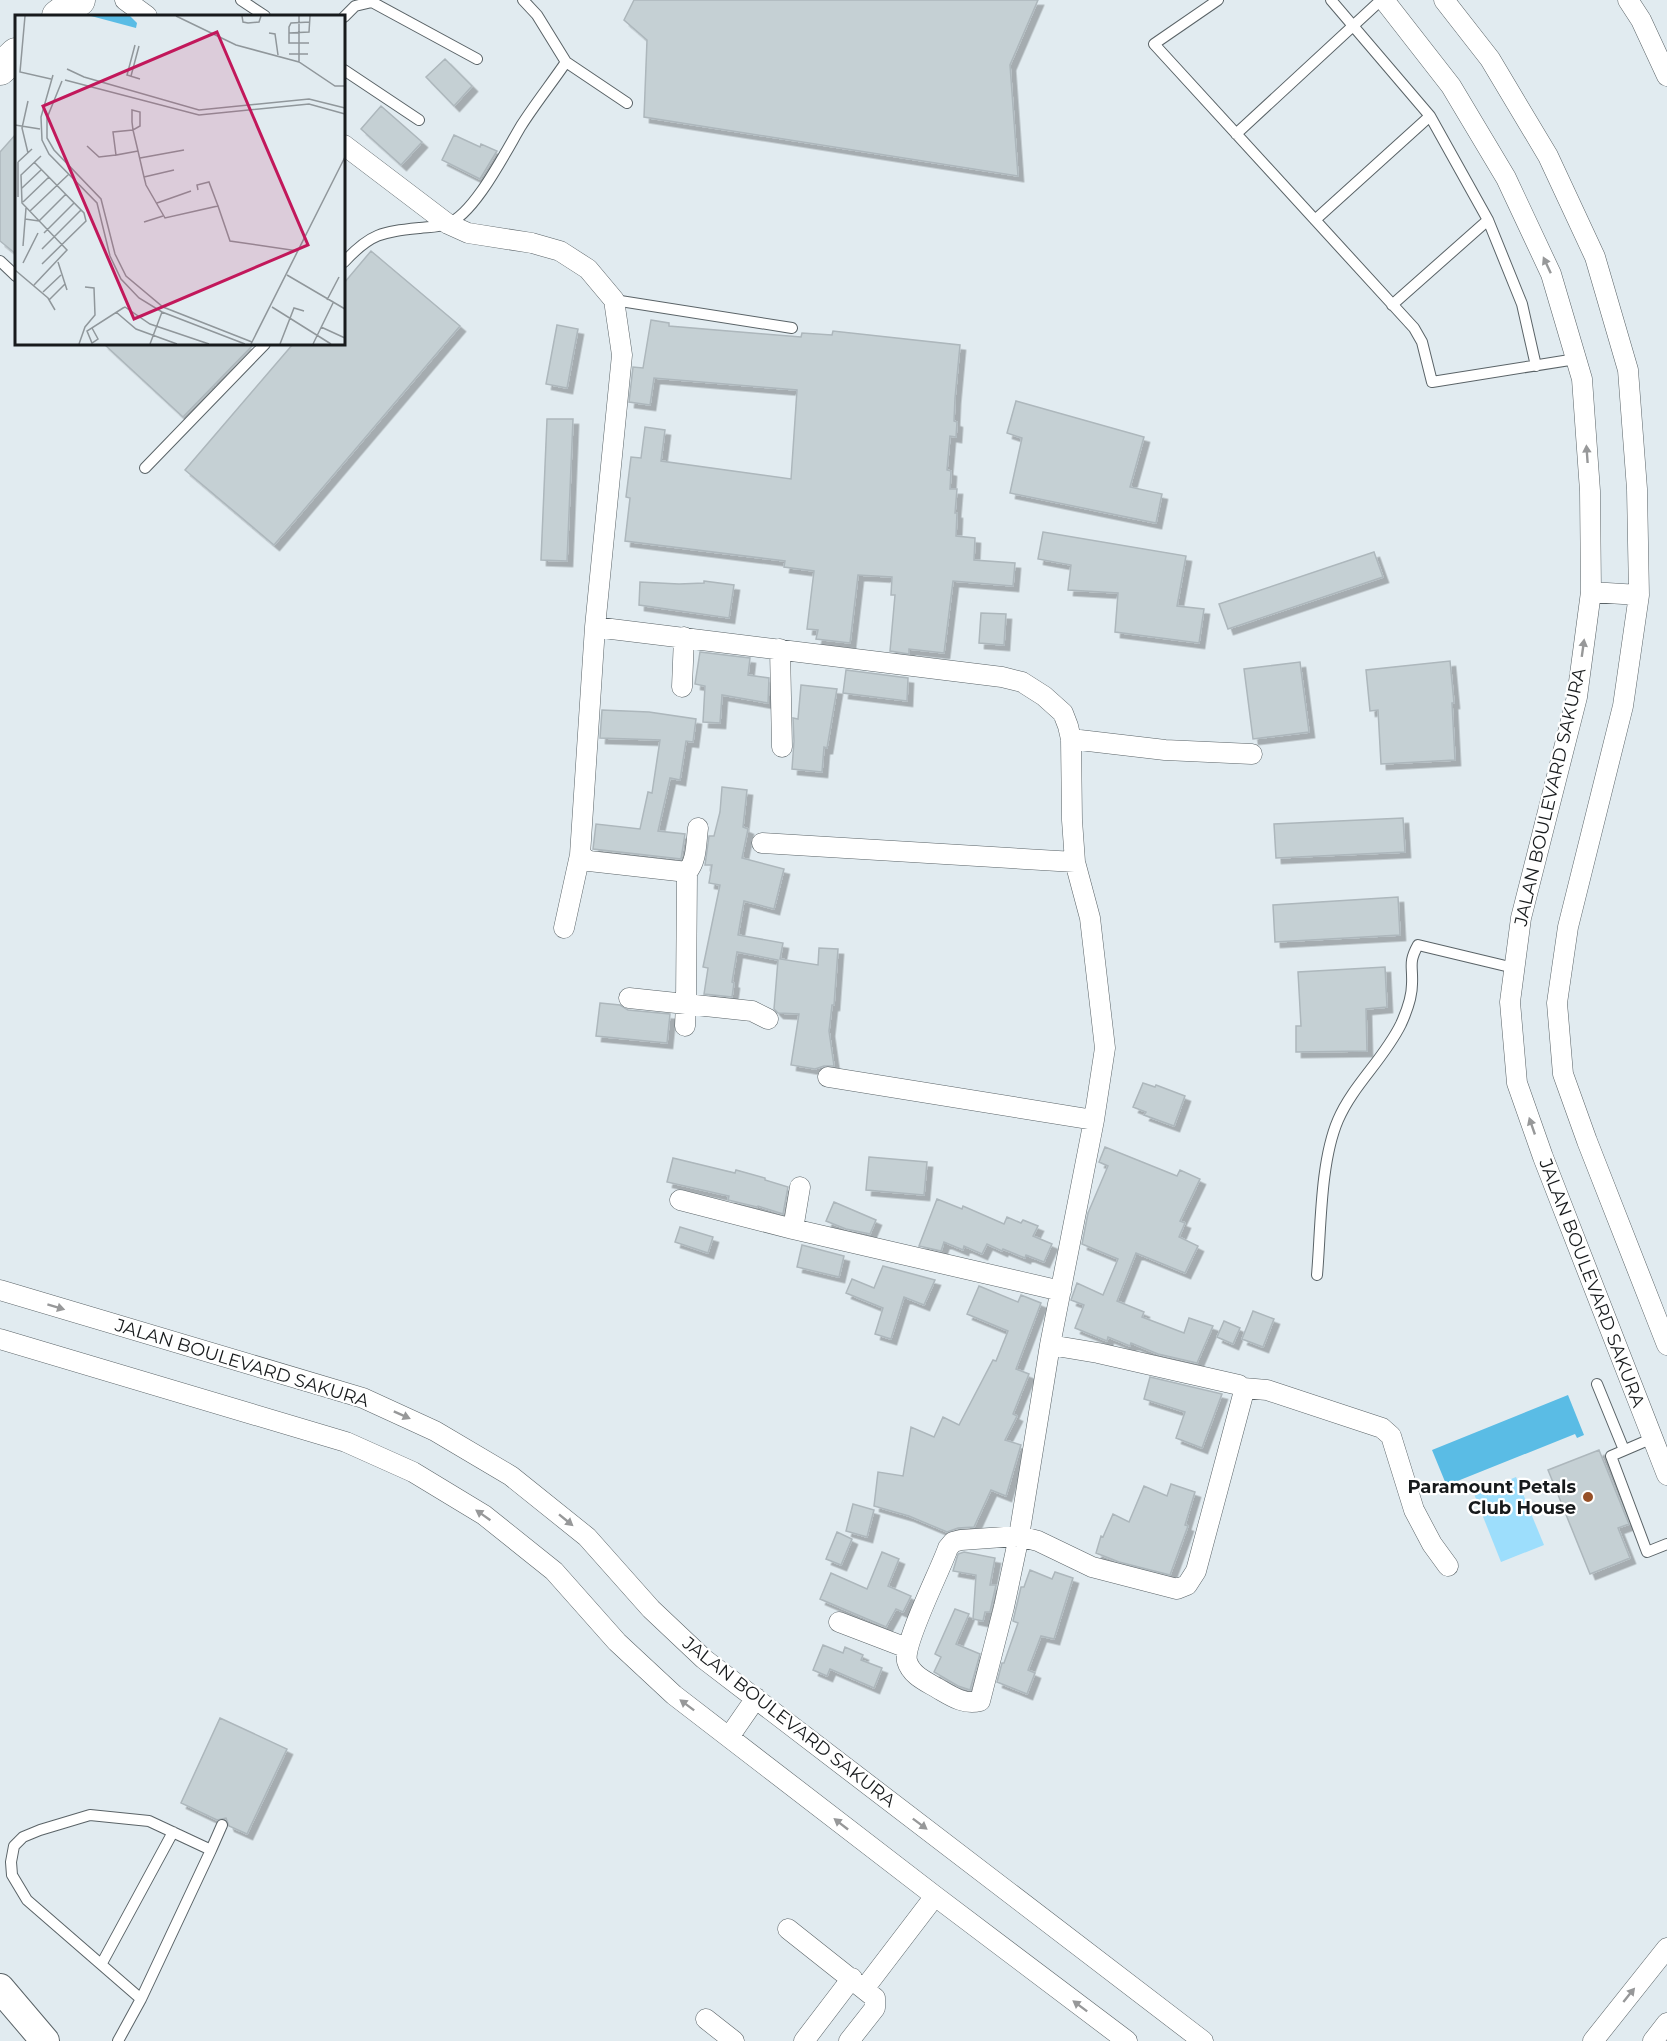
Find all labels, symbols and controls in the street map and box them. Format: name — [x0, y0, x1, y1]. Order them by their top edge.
inset map — [15, 15, 345, 345]
one-way arrow — [1542, 256, 1551, 273]
one-way arrow — [1583, 444, 1592, 463]
one-way arrow — [1579, 639, 1588, 658]
street label: JALAN BOULEVARD SAKURA — [1509, 666, 1590, 929]
one-way arrow — [1526, 1117, 1536, 1135]
street label: JALAN BOULEVARD SAKURA — [1534, 1155, 1650, 1410]
one-way arrow — [47, 1303, 65, 1312]
street label: JALAN BOULEVARD SAKURA — [112, 1314, 372, 1412]
one-way arrow — [393, 1411, 411, 1421]
place label: Paramount Petals Club House — [1407, 1476, 1576, 1519]
marker: Paramount Petals Club House — [1581, 1490, 1595, 1504]
one-way arrow — [476, 1509, 492, 1521]
one-way arrow — [558, 1513, 573, 1525]
street label: JALAN BOULEVARD SAKURA — [677, 1631, 900, 1812]
one-way arrow — [679, 1699, 695, 1711]
one-way arrow — [912, 1817, 927, 1829]
one-way arrow — [833, 1818, 849, 1831]
one-way arrow — [1623, 1987, 1636, 2003]
one-way arrow — [1072, 1999, 1088, 2012]

